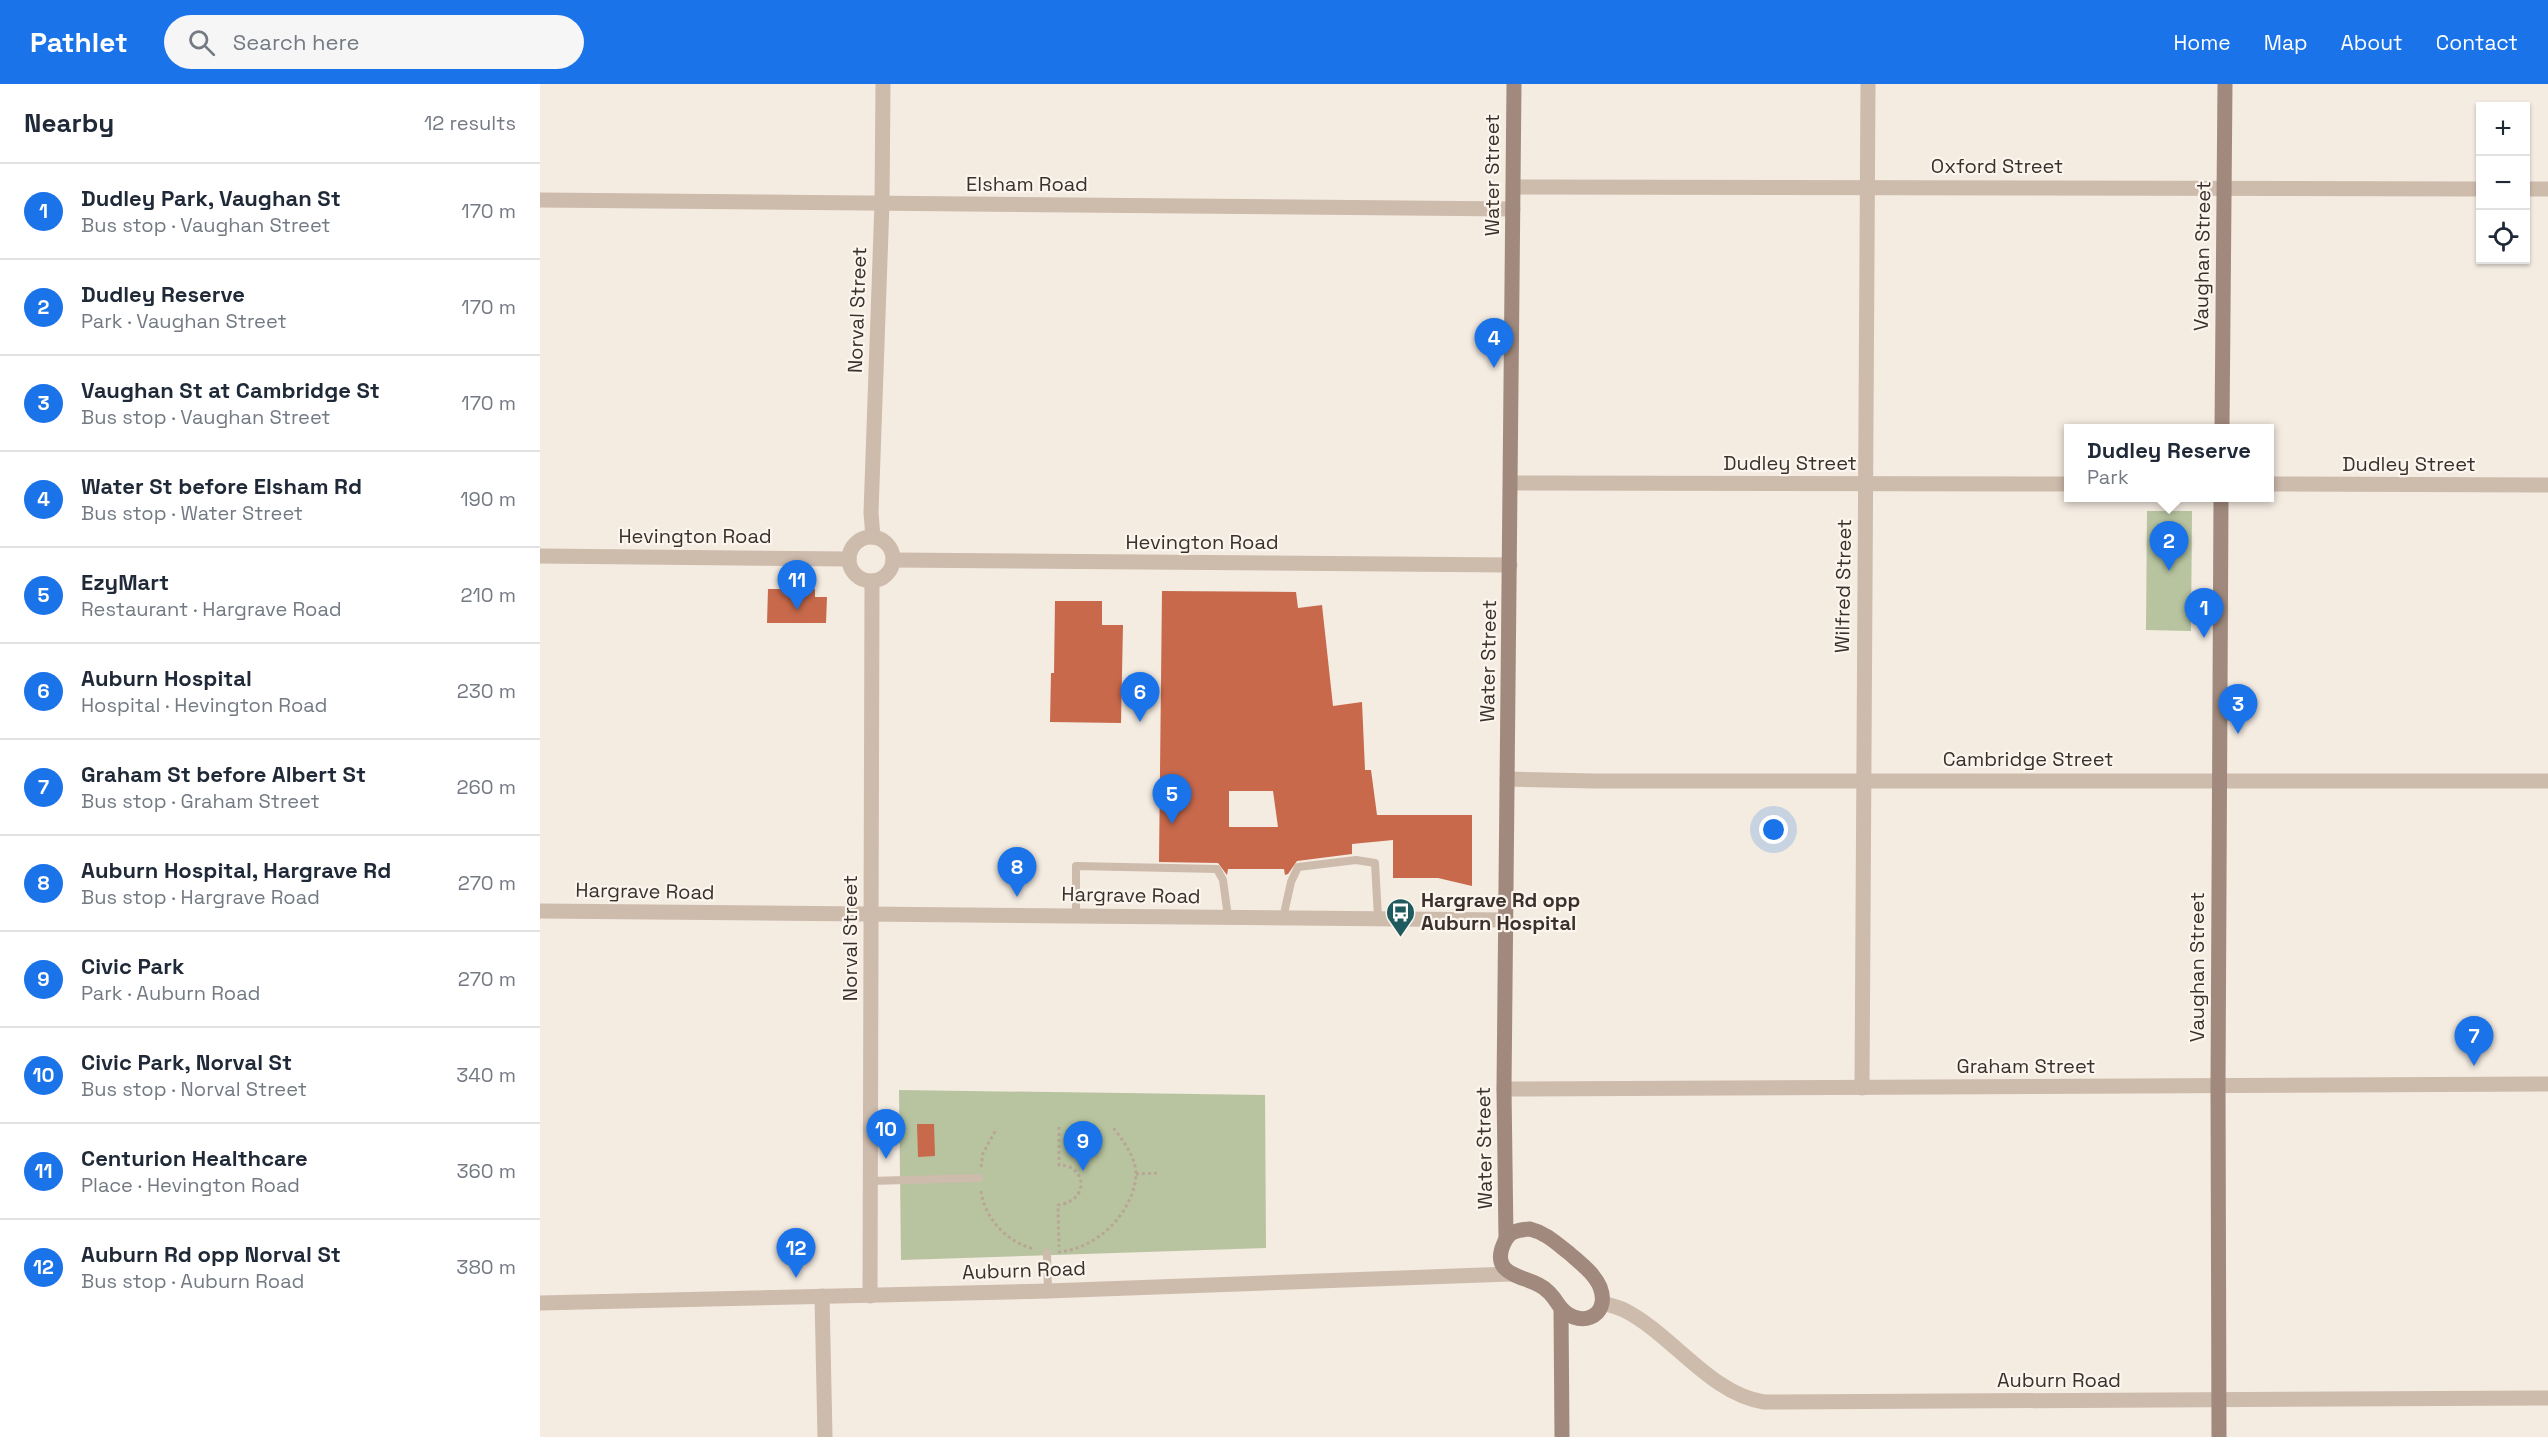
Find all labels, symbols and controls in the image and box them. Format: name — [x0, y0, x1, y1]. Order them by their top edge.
search box — [164, 15, 584, 69]
text: Pathlet — [30, 24, 128, 60]
icon: search — [185, 26, 218, 59]
text: Search here — [233, 28, 360, 56]
text: Home — [2173, 29, 2231, 56]
text: Map — [2264, 29, 2308, 56]
text: About — [2341, 29, 2403, 56]
text: Contact — [2436, 29, 2518, 56]
map controls — [2476, 102, 2530, 264]
button: + — [2476, 102, 2530, 156]
text: Nearby — [24, 106, 114, 140]
text: 12 results — [424, 110, 516, 136]
street label: Water Street — [1479, 114, 1505, 236]
street label: Oxford Street — [1931, 153, 2063, 179]
button: − — [2476, 156, 2530, 210]
street label: Elsham Road — [966, 171, 1088, 197]
street label: Vaughan Street — [2188, 181, 2216, 331]
text: Dudley Park, Vaughan St — [81, 184, 341, 212]
text: 1 — [39, 198, 48, 224]
text: 170 m — [461, 198, 516, 224]
button: locate — [2476, 210, 2530, 264]
text: Bus stop · Vaughan Street — [81, 212, 331, 238]
street label: Norval Street — [842, 246, 872, 374]
text: Dudley Reserve — [81, 280, 245, 308]
text: 2 — [38, 294, 49, 320]
text: 170 m — [461, 294, 516, 320]
text: Park · Vaughan Street — [81, 308, 287, 334]
pin: 4 — [1474, 318, 1514, 368]
text: Vaughan St at Cambridge St — [81, 376, 380, 404]
text: 3 — [37, 390, 50, 416]
text: 170 m — [461, 390, 516, 416]
text: Bus stop · Vaughan Street — [81, 404, 331, 430]
popup — [2064, 424, 2274, 502]
text: Dudley Reserve — [2087, 436, 2251, 464]
street label: Dudley Street — [1723, 450, 1857, 476]
street label: Dudley Street — [2342, 451, 2476, 477]
text: Park — [2087, 464, 2129, 490]
text: Water St before Elsham Rd — [81, 472, 362, 500]
text: 4 — [37, 486, 50, 512]
text: 190 m — [460, 486, 516, 512]
text: Bus stop · Water Street — [81, 500, 303, 526]
street label: Wilfred Street — [1829, 519, 1857, 653]
pin: 2 — [2150, 522, 2188, 571]
street label: Hevington Road — [618, 523, 772, 549]
street label: Hevington Road — [1125, 529, 1279, 555]
pin: 11 — [778, 560, 816, 610]
text: EzyMart — [81, 568, 169, 596]
text: 5 — [38, 582, 50, 608]
text: 210 m — [460, 582, 516, 608]
pin: 1 — [2184, 588, 2224, 638]
text: Restaurant · Hargrave Road — [81, 596, 342, 622]
street label: Water Street — [1474, 599, 1502, 723]
text: Auburn Hospital — [81, 664, 252, 692]
pin: 6 — [1120, 672, 1160, 722]
text: 6 — [37, 678, 50, 704]
text: 230 m — [457, 678, 516, 704]
pin: 3 — [2218, 684, 2258, 734]
text: Hospital · Hevington Road — [81, 692, 327, 718]
street label: Cambridge Street — [1943, 746, 2113, 772]
text: Graham St before Albert St — [81, 760, 366, 788]
text: 7 — [38, 774, 49, 800]
text: 260 m — [457, 774, 516, 800]
pin: 5 — [1152, 774, 1192, 824]
text: Bus stop · Graham Street — [81, 788, 320, 814]
your location — [1759, 815, 1788, 844]
pin: 8 — [998, 848, 1036, 897]
text: Auburn Hospital, Hargrave Rd — [81, 856, 391, 884]
text: 8 — [38, 870, 50, 896]
text: 270 m — [458, 870, 516, 896]
street label: Norval Street — [837, 875, 863, 1001]
street label: Hargrave Road — [575, 877, 715, 905]
street label: Hargrave Road — [1061, 881, 1201, 909]
text: Bus stop · Hargrave Road — [81, 884, 320, 910]
place label: Hargrave Rd opp Auburn Hospital — [1421, 887, 1580, 936]
street label: Vaughan Street — [2184, 892, 2210, 1042]
bus stop icon: Hargrave Rd opp Auburn Hospital — [1384, 896, 1416, 938]
text: Civic Park — [81, 952, 184, 980]
text: 9 — [37, 966, 50, 992]
text: 270 m — [458, 966, 516, 992]
text: Park · Auburn Road — [81, 980, 260, 1006]
pin: 7 — [2454, 1016, 2494, 1066]
text: Civic Park, Norval St — [81, 1048, 292, 1076]
street label: Graham Street — [1956, 1053, 2096, 1079]
text: 10 — [33, 1062, 55, 1088]
text: 340 m — [456, 1062, 516, 1088]
text: Bus stop · Norval Street — [81, 1076, 307, 1102]
street label: Water Street — [1470, 1086, 1498, 1210]
pin: 10 — [866, 1110, 906, 1159]
pin: 9 — [1064, 1122, 1102, 1171]
text: Centurion Healthcare — [81, 1144, 308, 1172]
text: 11 — [34, 1158, 53, 1184]
text: 360 m — [457, 1158, 516, 1184]
text: Place · Hevington Road — [81, 1172, 300, 1198]
pin: 12 — [776, 1228, 816, 1278]
text: Auburn Rd opp Norval St — [81, 1240, 341, 1268]
text: 12 — [33, 1254, 54, 1280]
text: 380 m — [456, 1254, 516, 1280]
street label: Auburn Road — [962, 1255, 1086, 1285]
text: Bus stop · Auburn Road — [81, 1268, 304, 1294]
street label: Auburn Road — [1997, 1367, 2121, 1393]

